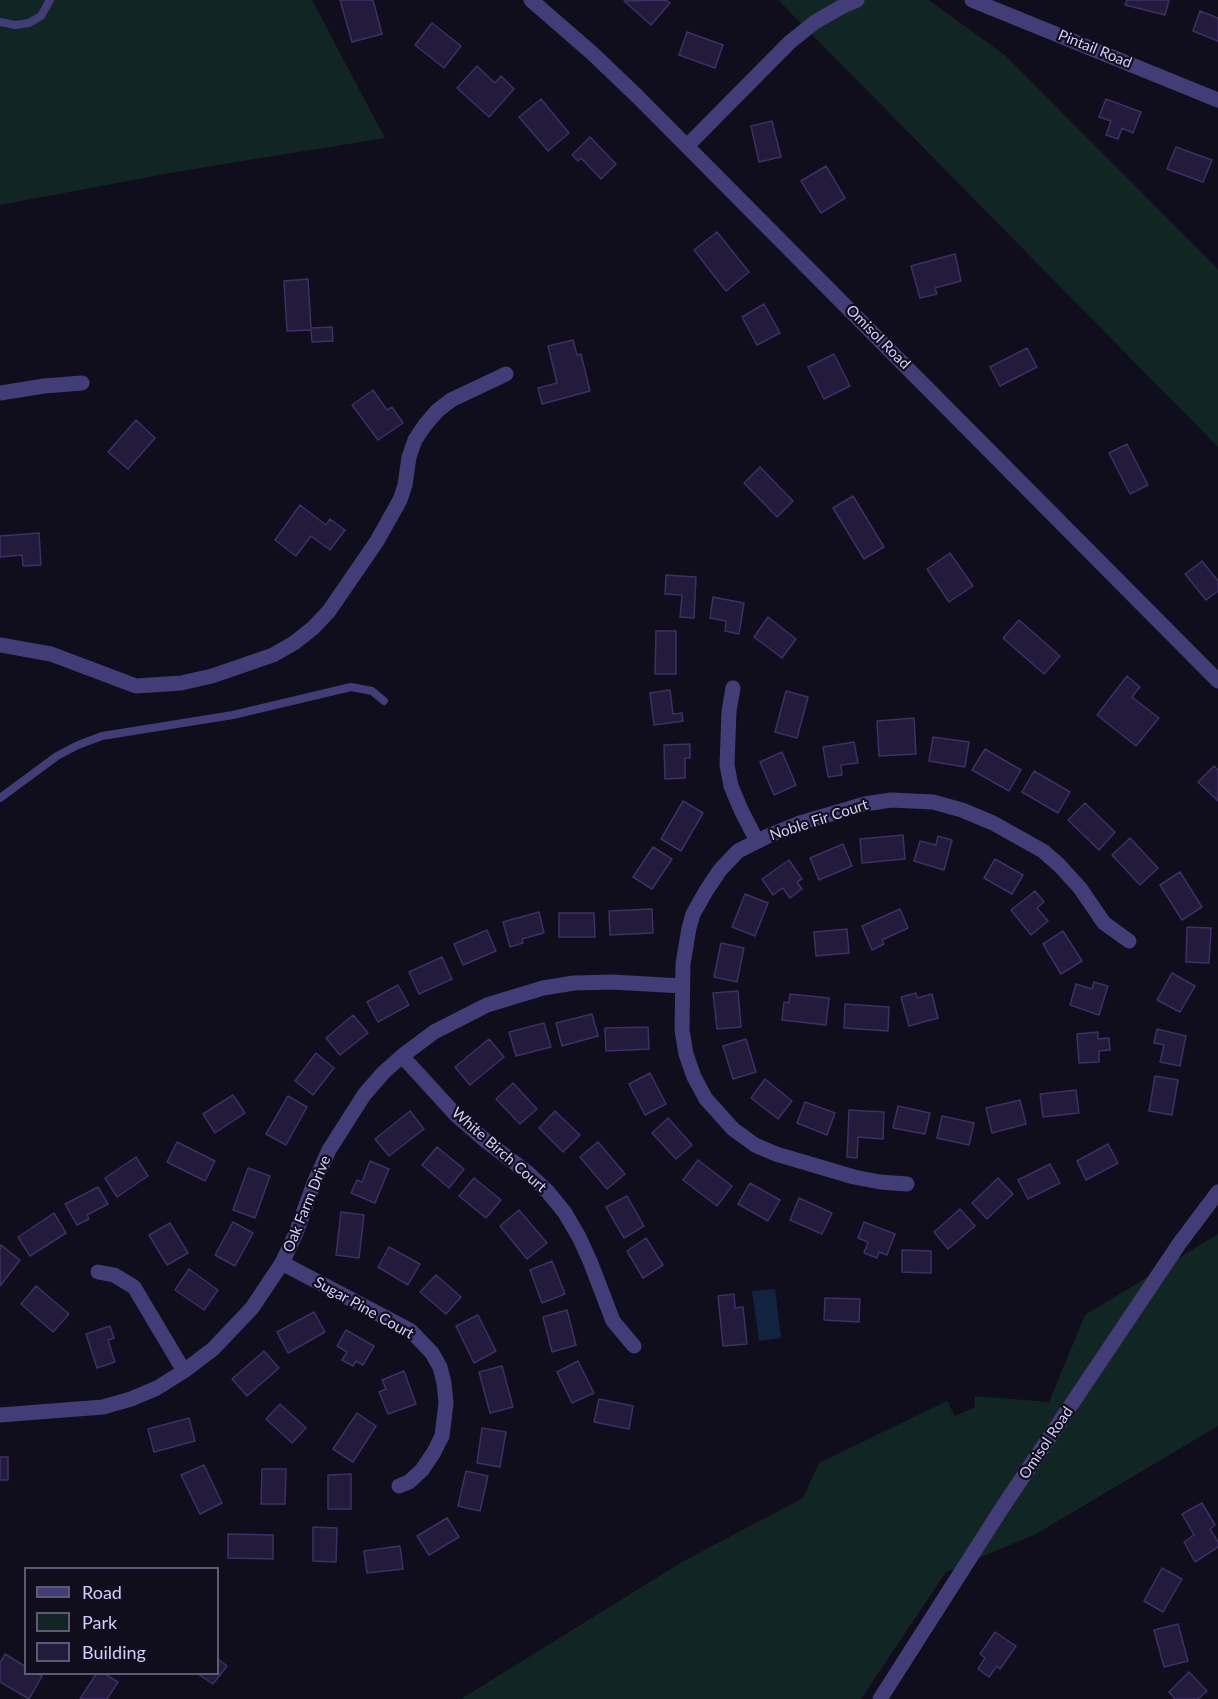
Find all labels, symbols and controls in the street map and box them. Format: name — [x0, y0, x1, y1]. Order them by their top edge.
street label: Pintail Road — [1056, 26, 1134, 72]
street label: Omisol Road — [842, 301, 914, 373]
street label: Noble Fir Court — [768, 796, 870, 844]
street label: White Birch Court — [448, 1104, 550, 1196]
street label: Oak Farm Drive — [279, 1153, 335, 1255]
street label: Sugar Pine Court — [311, 1273, 417, 1343]
street label: Omisol Road — [1015, 1403, 1077, 1483]
legend — [24, 1567, 219, 1675]
text: Road — [82, 1581, 122, 1603]
text: Park — [82, 1611, 117, 1633]
text: Building — [82, 1641, 146, 1663]

